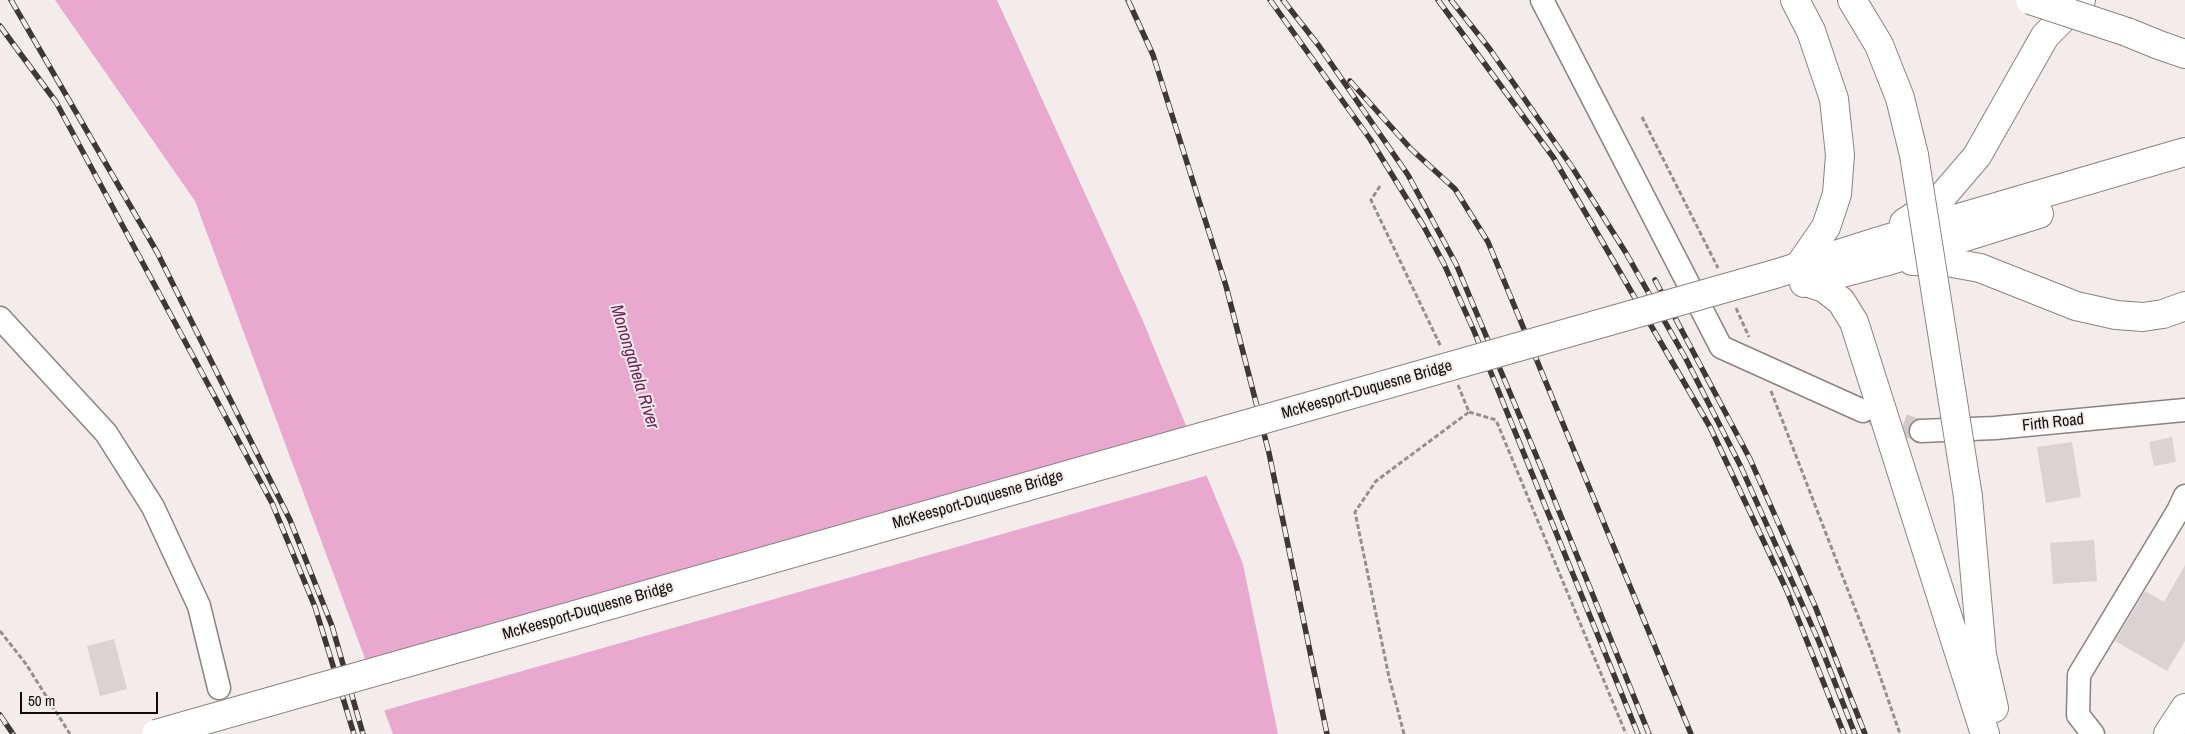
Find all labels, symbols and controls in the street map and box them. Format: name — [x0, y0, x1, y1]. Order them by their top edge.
water label: Monongahela River — [605, 302, 663, 432]
street label: McKeesport-Duquesne Bridge — [1280, 356, 1454, 424]
street label: Firth Road — [2021, 410, 2085, 436]
street label: McKeesport-Duquesne Bridge — [891, 466, 1065, 534]
street label: McKeesport-Duquesne Bridge — [501, 577, 675, 645]
scale bar — [22, 682, 160, 714]
text: 50 m — [28, 690, 55, 711]

